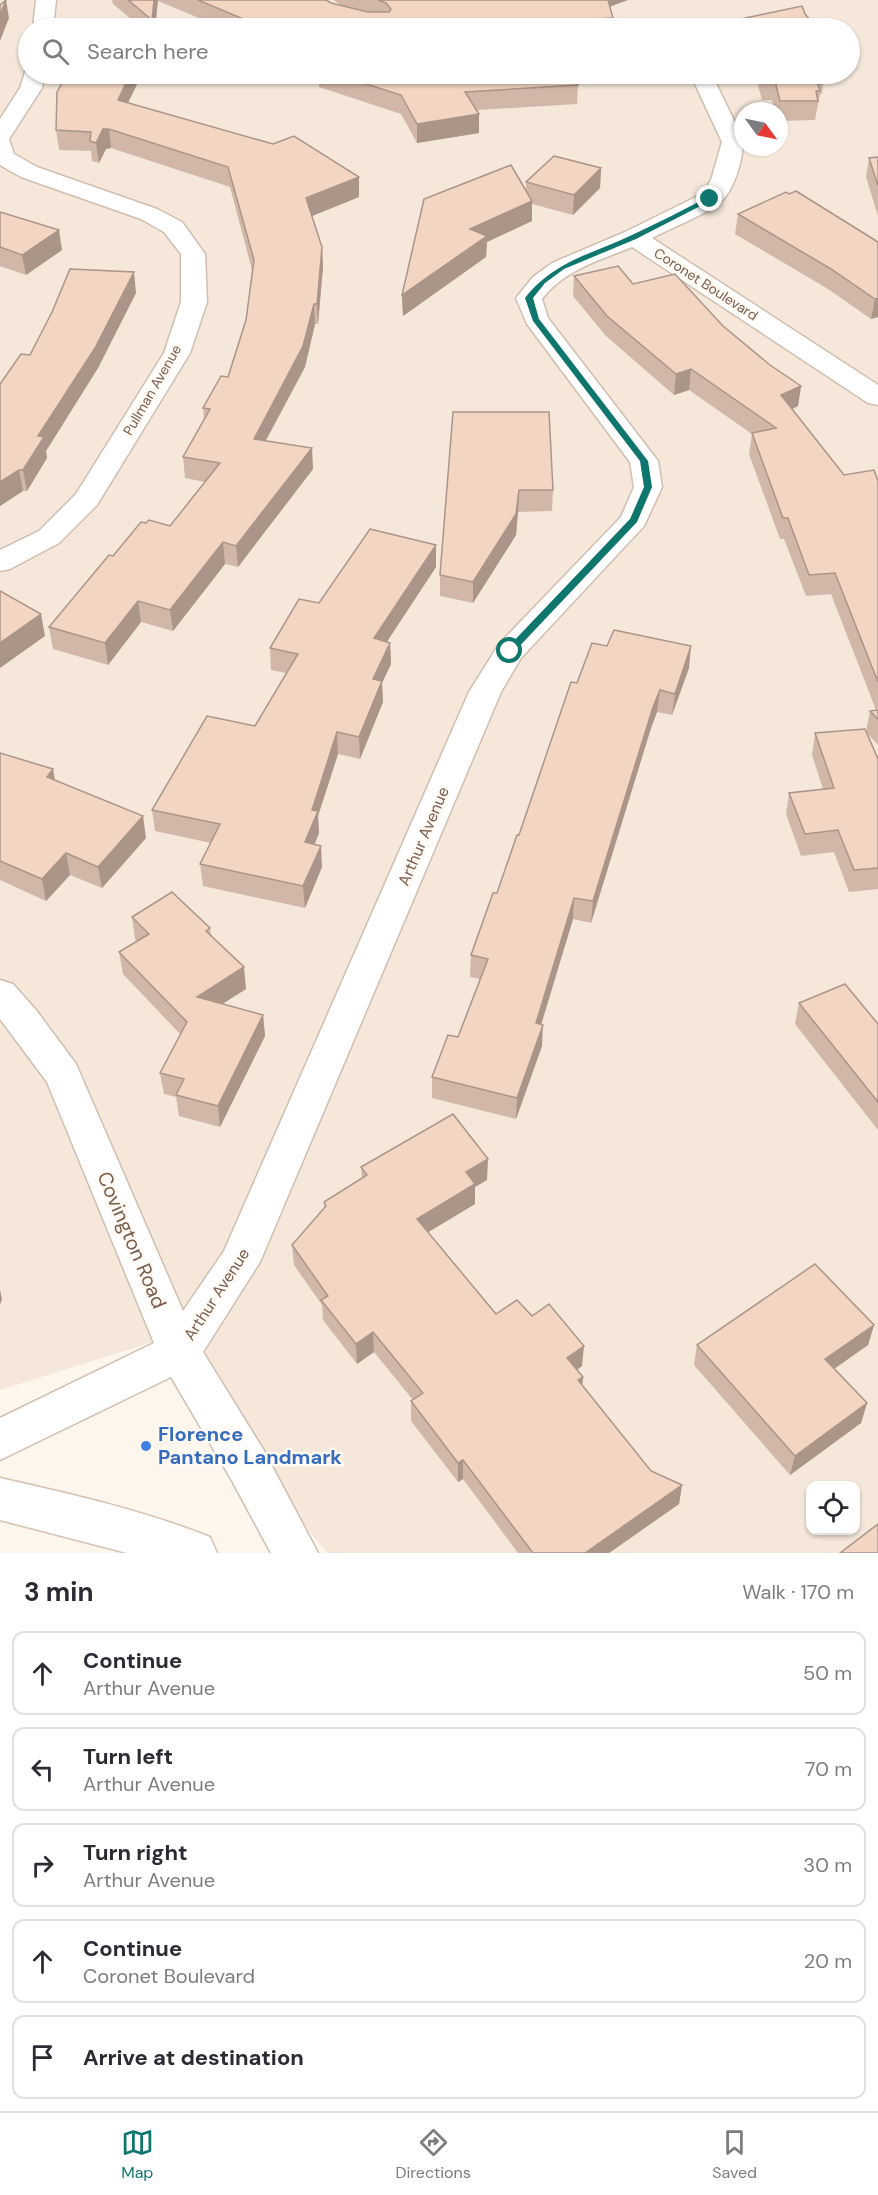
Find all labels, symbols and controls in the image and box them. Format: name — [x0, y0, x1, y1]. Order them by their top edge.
search box — [18, 18, 860, 84]
icon: search — [39, 35, 72, 68]
text: Search here — [87, 37, 208, 66]
north arrow — [734, 102, 788, 156]
route end — [696, 185, 722, 211]
street label: Coronet Boulevard — [651, 244, 761, 324]
street label: Pullman Avenue — [119, 341, 185, 439]
route start — [496, 637, 522, 663]
street label: Arthur Avenue — [393, 783, 454, 889]
street label: Covington Road — [91, 1168, 173, 1312]
street label: Arthur Avenue — [179, 1244, 254, 1344]
place label: Florence Pantano Landmark — [158, 1421, 342, 1470]
marker: Florence Pantano Landmark — [139, 1439, 153, 1453]
map controls — [806, 1481, 860, 1535]
button: locate — [806, 1481, 860, 1535]
text: 3 min — [24, 1575, 93, 1609]
text: Walk · 170 m — [742, 1579, 854, 1605]
text: Continue — [83, 1646, 182, 1675]
icon: ahead — [26, 1657, 59, 1690]
text: 50 m — [803, 1660, 852, 1686]
text: Arthur Avenue — [83, 1675, 215, 1701]
text: Turn left — [83, 1742, 173, 1771]
icon: left — [26, 1753, 59, 1786]
text: 70 m — [805, 1756, 852, 1782]
text: Arthur Avenue — [83, 1771, 215, 1797]
text: Turn right — [83, 1838, 188, 1867]
icon: right — [26, 1849, 59, 1882]
text: 30 m — [803, 1852, 852, 1878]
text: Arthur Avenue — [83, 1867, 215, 1893]
text: Continue — [83, 1934, 182, 1963]
icon: ahead — [26, 1945, 59, 1978]
text: 20 m — [804, 1948, 852, 1974]
text: Coronet Boulevard — [83, 1963, 255, 1989]
icon: arrive — [26, 2041, 59, 2074]
text: Arrive at destination — [83, 2043, 304, 2072]
tab: Map — [121, 2126, 154, 2183]
tab: Directions — [395, 2126, 471, 2183]
tab: Saved — [712, 2126, 757, 2183]

